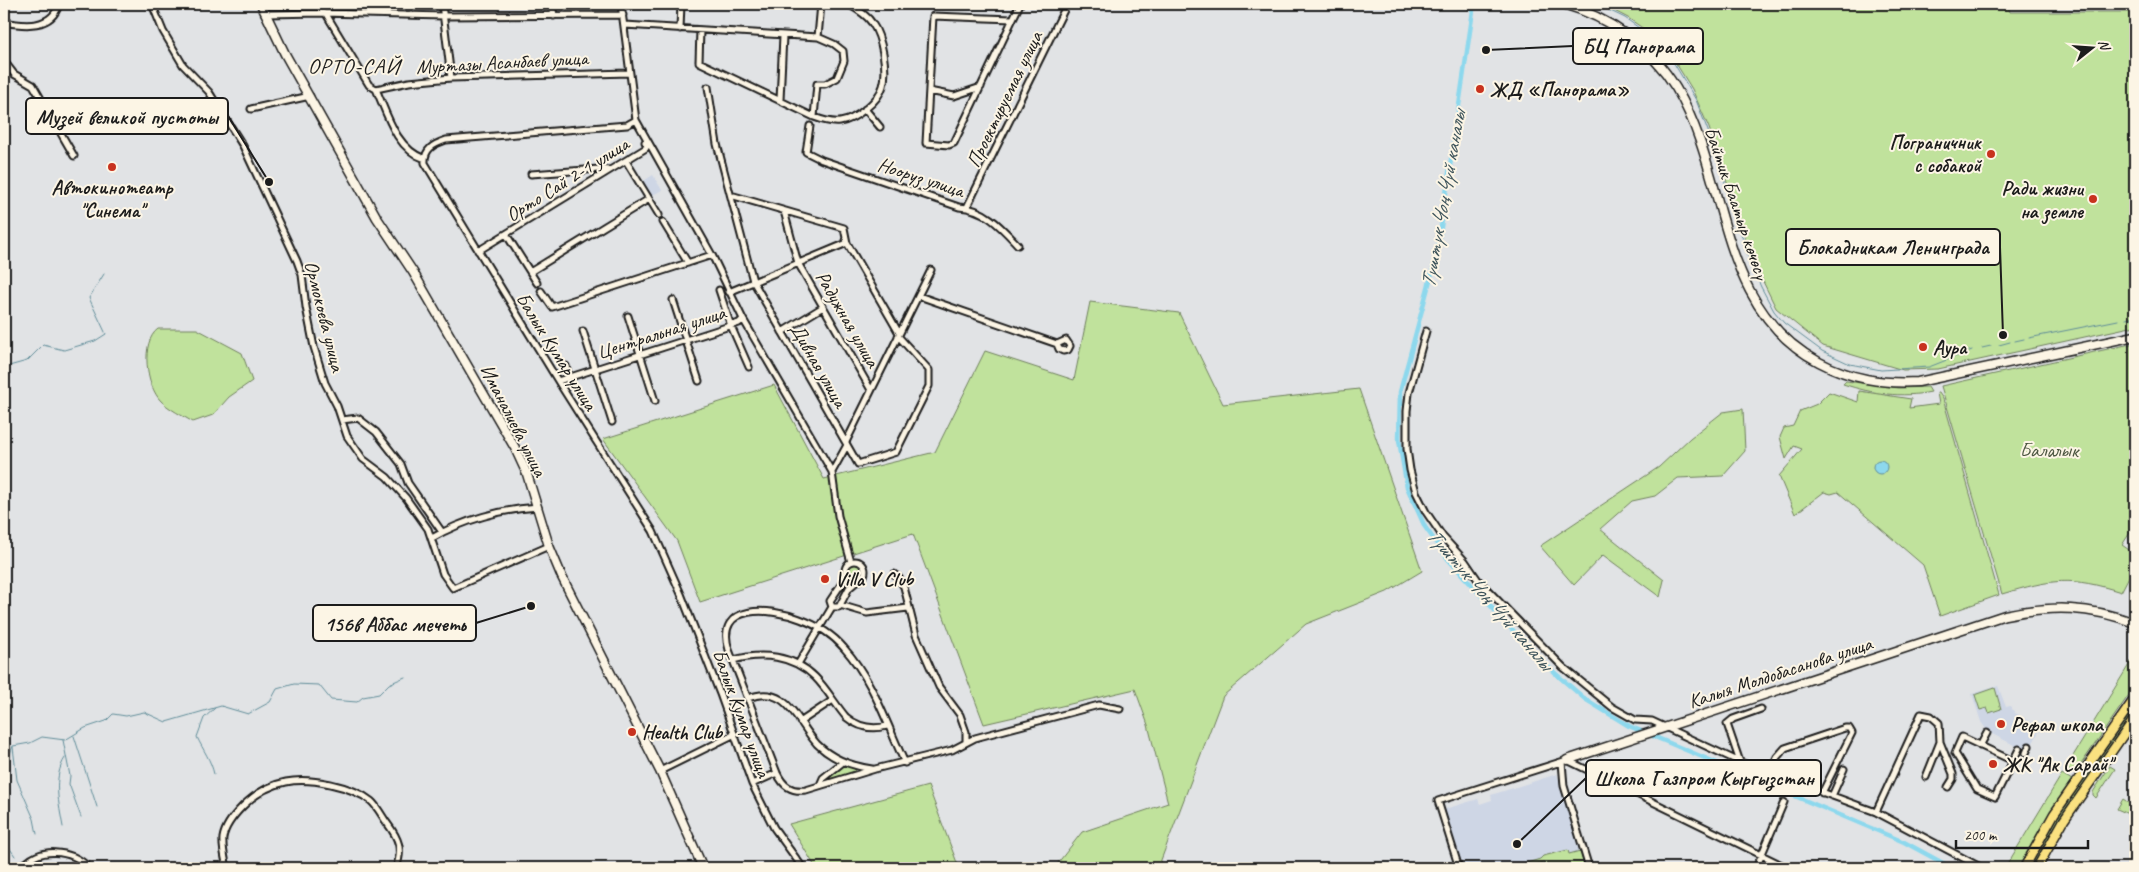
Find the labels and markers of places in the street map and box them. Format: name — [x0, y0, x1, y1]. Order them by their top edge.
callout: БЦ Панорама — [1573, 28, 1703, 64]
place label: ЖД «Панорама» — [1490, 77, 1630, 102]
marker: ЖД «Панорама» — [1474, 83, 1486, 95]
callout: Музей великой пустоты — [26, 98, 228, 134]
place label: Пограничник с собакой — [1889, 130, 1983, 178]
marker: Пограничник с собакой — [1985, 148, 1997, 160]
marker: Автокинотеатр "Синема" — [106, 161, 118, 173]
place label: Автокинотеатр "Синема" — [52, 175, 174, 223]
place label: Ради жизни на земле — [2002, 176, 2085, 225]
marker: Ради жизни на земле — [2087, 193, 2099, 205]
callout: Блокадникам Ленинграда — [1786, 229, 2000, 265]
place label: Аура — [1933, 335, 1968, 360]
marker: Аура — [1917, 341, 1929, 353]
place label: Villa V Club — [835, 567, 915, 592]
marker: Villa V Club — [819, 573, 831, 585]
callout: 156в Аббас мечеть — [313, 605, 476, 641]
place label: Рефал школа — [2011, 712, 2105, 737]
marker: Рефал школа — [1995, 718, 2007, 730]
place label: Health Club — [642, 720, 723, 745]
marker: Health Club — [626, 726, 638, 738]
place label: ЖК "Ак Сарай" — [2003, 752, 2116, 777]
marker: ЖК "Ак Сарай" — [1987, 758, 1999, 770]
callout: Школа Газпром Кыргызстан — [1586, 760, 1821, 796]

